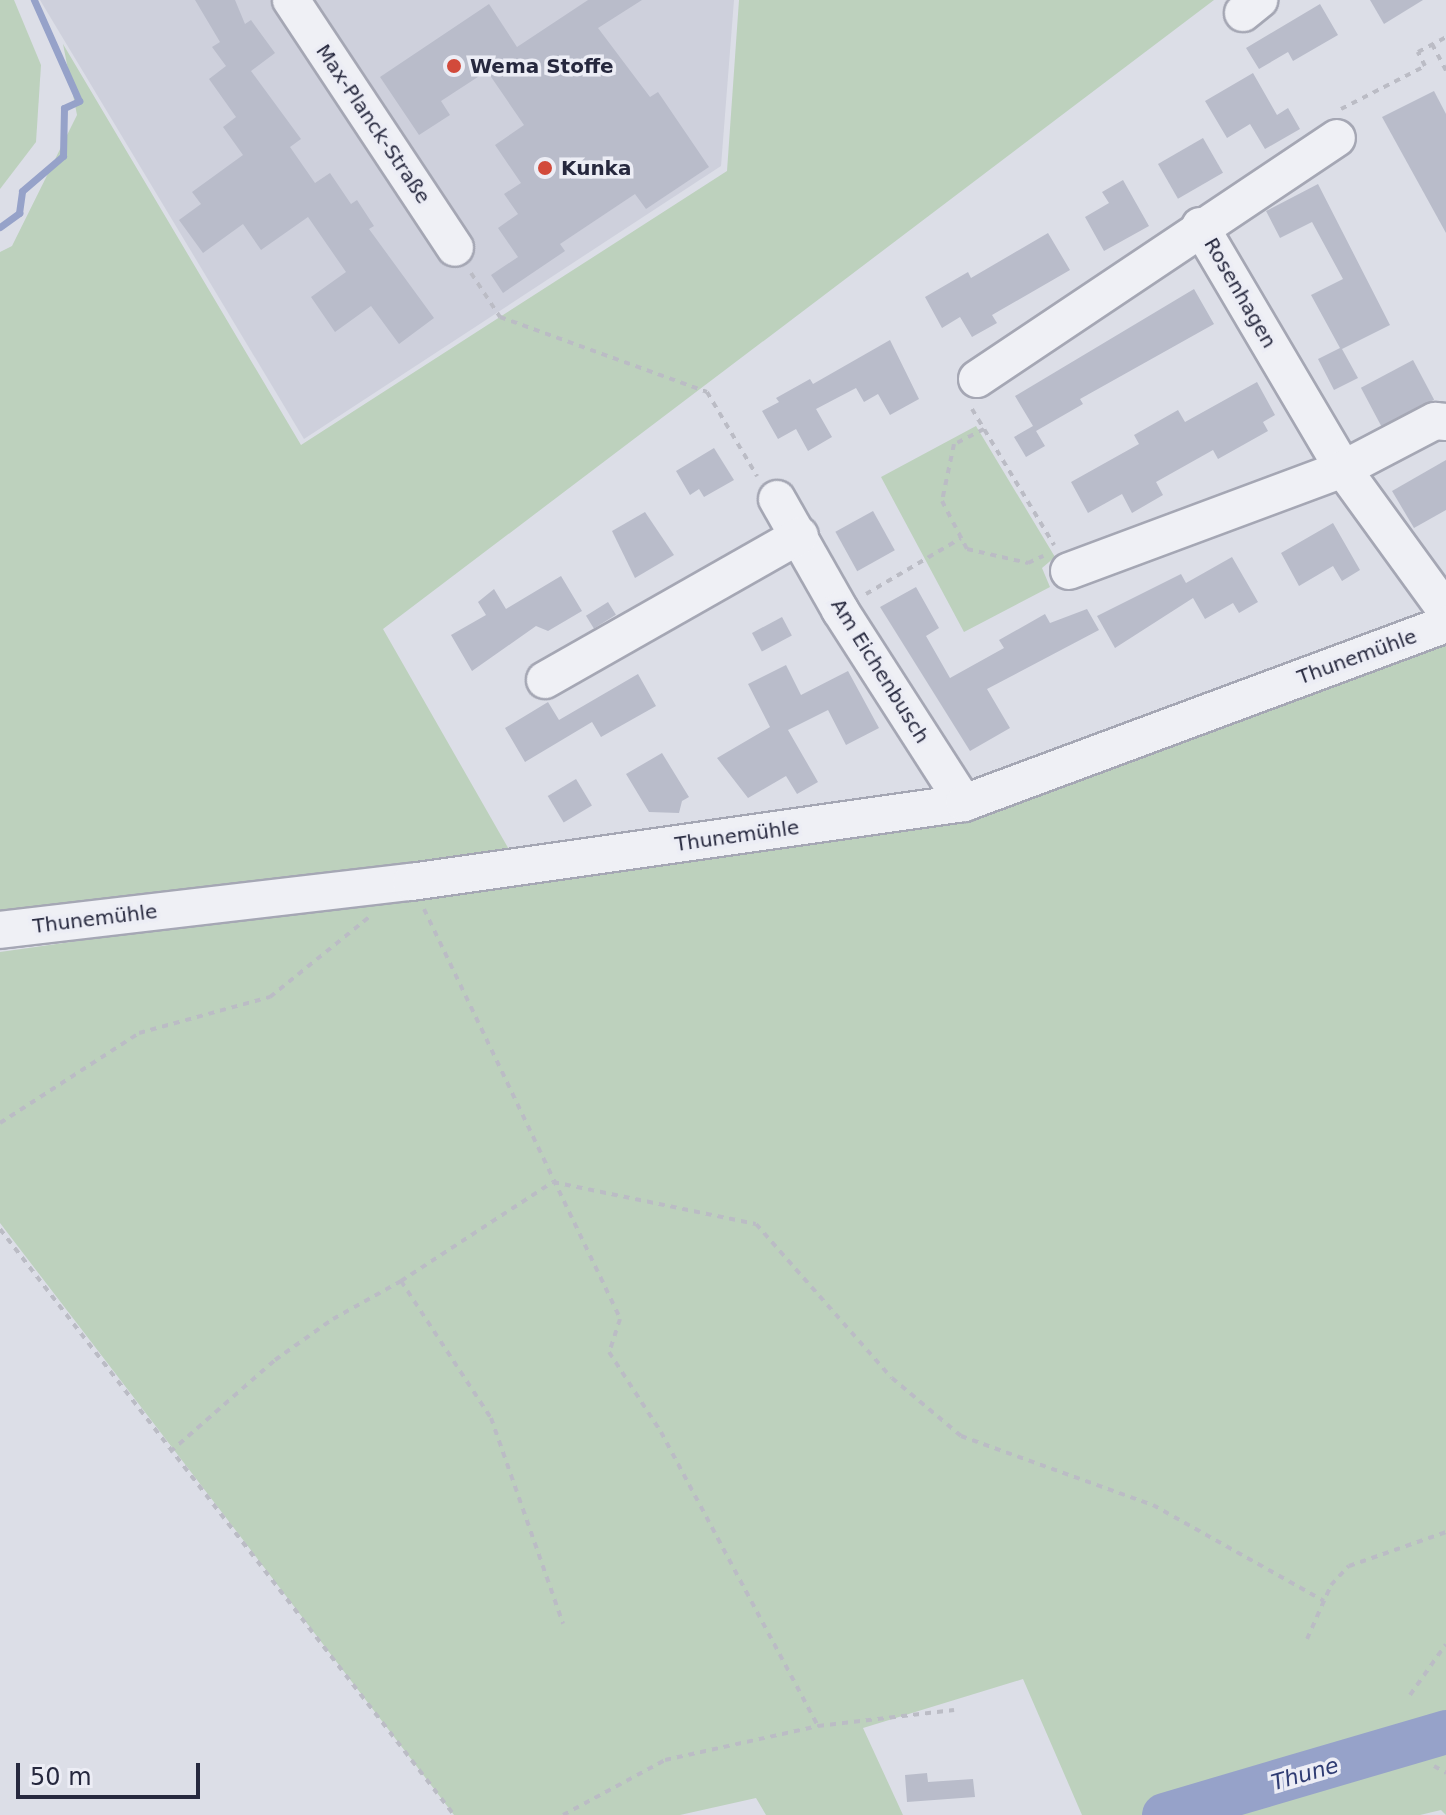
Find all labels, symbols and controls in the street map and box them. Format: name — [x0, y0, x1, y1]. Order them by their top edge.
street label: Max-Planck-Straße — [311, 40, 435, 208]
place label: Wema Stoffe — [470, 54, 614, 78]
marker: Wema Stoffe — [445, 57, 463, 75]
place label: Kunka — [561, 156, 631, 180]
marker: Kunka — [536, 159, 554, 177]
street label: Rosenhagen — [1199, 234, 1281, 352]
street label: Am Eichenbusch — [826, 594, 934, 748]
street label: Thunemühle — [1294, 624, 1420, 690]
street label: Thunemühle — [673, 815, 801, 857]
street label: Thunemühle — [31, 899, 159, 939]
scale bar — [20, 1747, 204, 1797]
water label: Thune — [1268, 1752, 1342, 1796]
text: 50 m — [30, 1763, 92, 1791]

